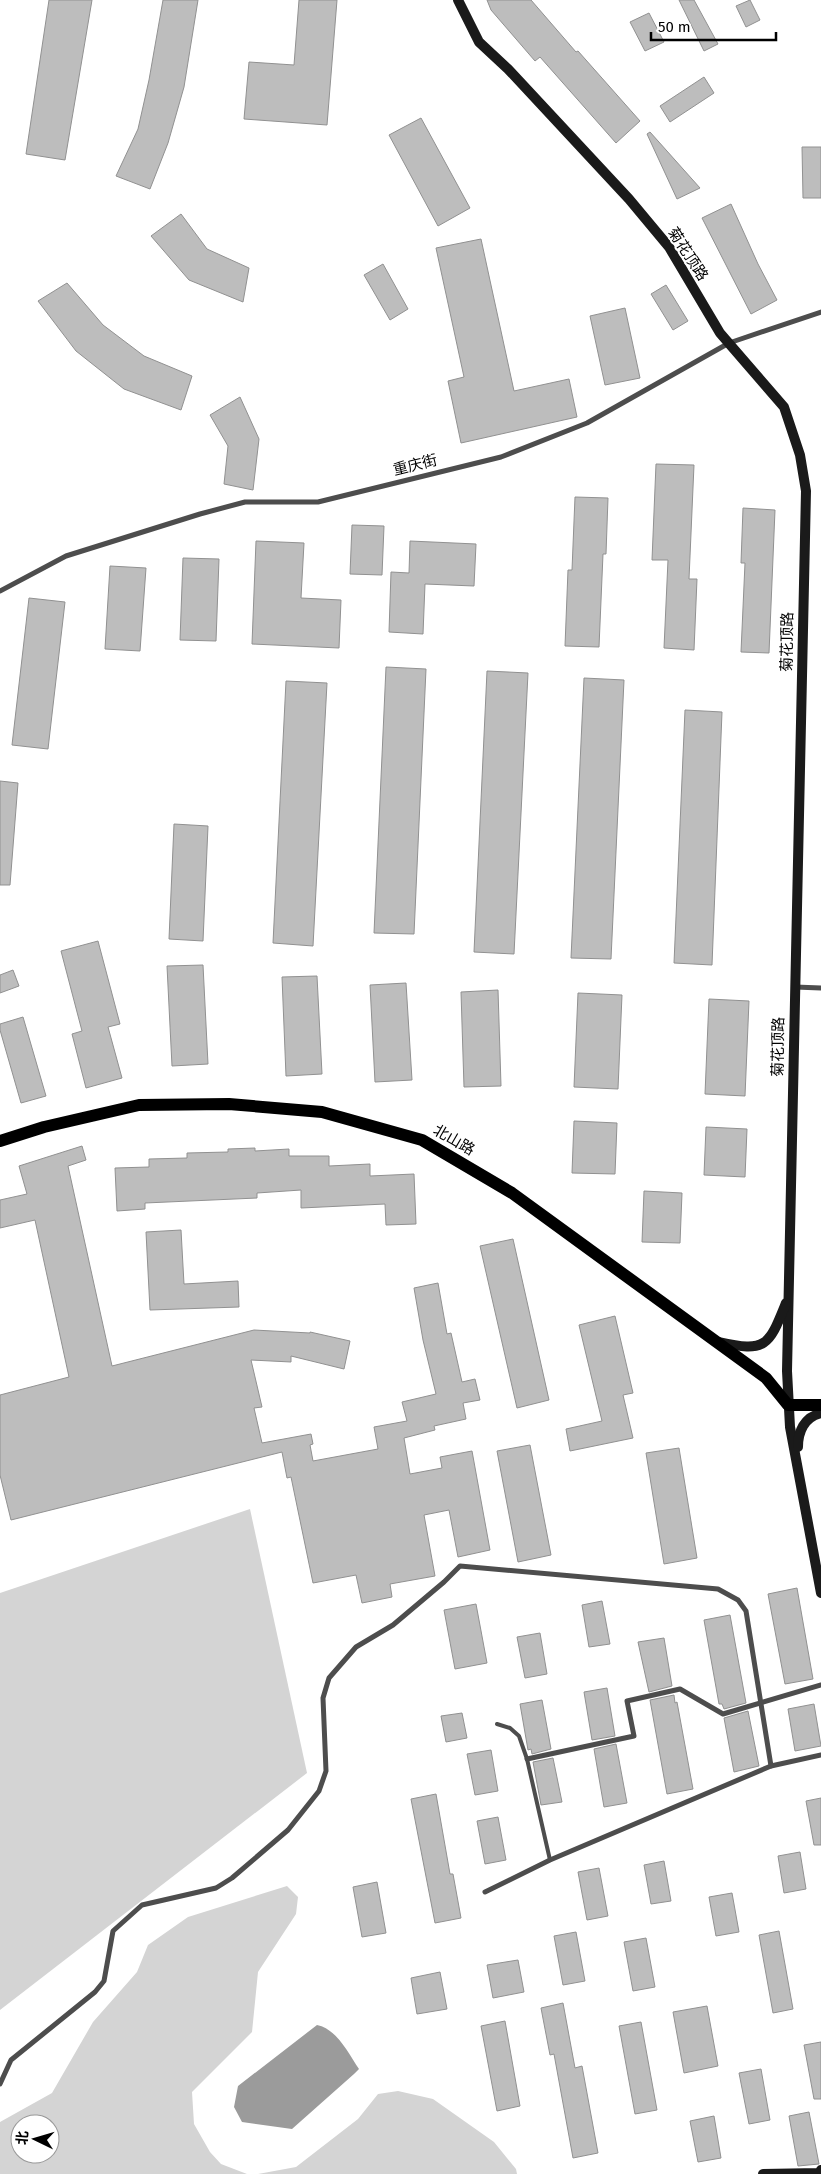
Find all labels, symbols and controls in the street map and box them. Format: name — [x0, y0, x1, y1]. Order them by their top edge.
scale bar — [651, 10, 776, 42]
text: 50 m — [658, 18, 691, 36]
street label: 菊花顶路 — [664, 224, 712, 284]
street label: 重庆街 — [391, 451, 439, 479]
street label: 菊花顶路 — [777, 612, 797, 672]
street label: 菊花顶路 — [768, 1017, 788, 1077]
street label: 北山路 — [430, 1121, 478, 1159]
north arrow — [10, 2114, 60, 2164]
text: 北 — [13, 2130, 32, 2146]

